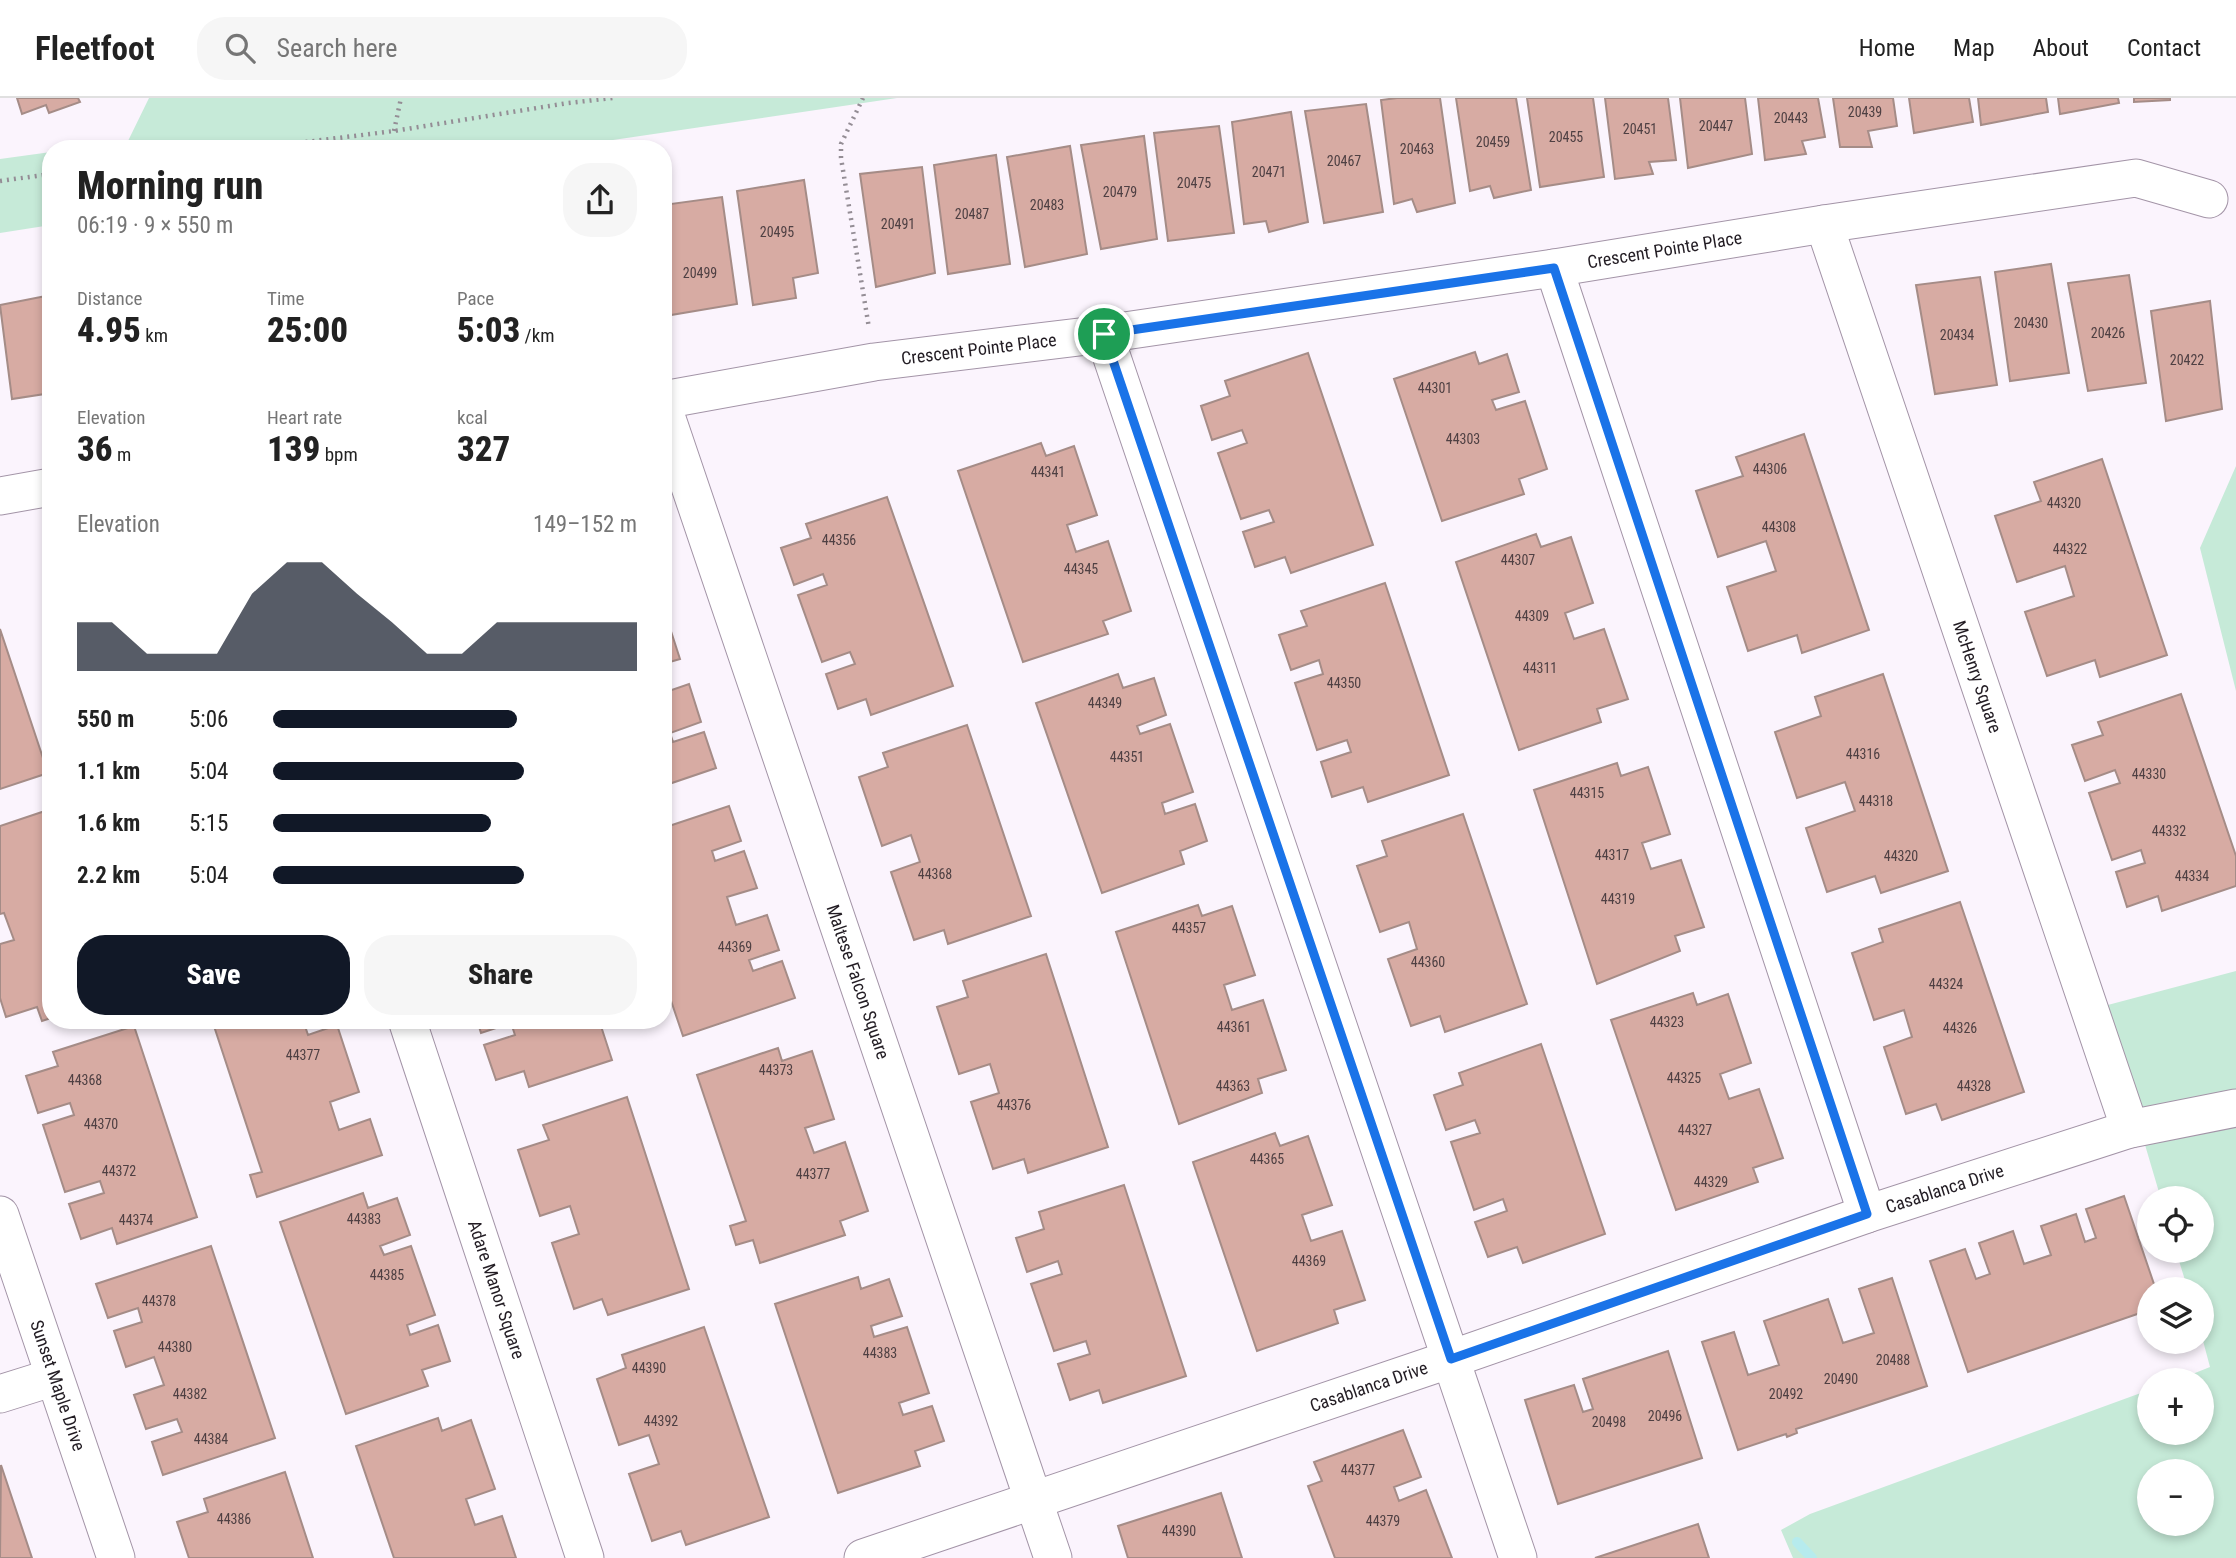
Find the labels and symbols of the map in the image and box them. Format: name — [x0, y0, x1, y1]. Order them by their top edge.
house number: 20439 — [1848, 104, 1882, 120]
house number: 20443 — [1774, 110, 1808, 126]
house number: 20447 — [1699, 118, 1733, 134]
house number: 20451 — [1623, 121, 1657, 137]
house number: 20455 — [1549, 129, 1583, 145]
house number: 20459 — [1476, 134, 1510, 150]
house number: 20463 — [1400, 141, 1434, 157]
house number: 20467 — [1327, 153, 1361, 169]
house number: 20471 — [1252, 164, 1286, 180]
house number: 20475 — [1177, 175, 1211, 191]
house number: 20479 — [1103, 184, 1137, 200]
house number: 20483 — [1030, 197, 1064, 213]
house number: 20487 — [955, 206, 989, 222]
house number: 20491 — [881, 216, 915, 232]
house number: 20495 — [760, 224, 794, 240]
street label: Crescent Pointe Place — [1586, 227, 1743, 272]
house number: 20499 — [683, 265, 717, 281]
pin — [1074, 304, 1134, 364]
house number: 20430 — [2014, 315, 2048, 331]
house number: 20426 — [2091, 325, 2125, 341]
house number: 20434 — [1940, 327, 1974, 343]
street label: Crescent Pointe Place — [900, 329, 1058, 369]
house number: 20422 — [2170, 352, 2204, 368]
house number: 44301 — [1418, 380, 1452, 396]
house number: 44303 — [1446, 431, 1480, 447]
house number: 44306 — [1753, 461, 1787, 477]
house number: 44341 — [1031, 464, 1065, 480]
house number: 44320 — [2047, 495, 2081, 511]
house number: 44308 — [1762, 519, 1796, 535]
house number: 44356 — [822, 532, 856, 548]
house number: 44322 — [2053, 541, 2087, 557]
house number: 44307 — [1501, 552, 1535, 568]
house number: 44345 — [1064, 561, 1098, 577]
house number: 44309 — [1515, 608, 1549, 624]
street label: McHenry Square — [1949, 618, 2006, 735]
house number: 44311 — [1523, 660, 1557, 676]
house number: 44350 — [1327, 675, 1361, 691]
house number: 44349 — [1088, 695, 1122, 711]
house number: 44316 — [1846, 746, 1880, 762]
house number: 44351 — [1110, 749, 1144, 765]
house number: 44330 — [2132, 766, 2166, 782]
house number: 44315 — [1570, 785, 1604, 801]
house number: 44318 — [1859, 793, 1893, 809]
house number: 44332 — [2152, 823, 2186, 839]
house number: 44317 — [1595, 847, 1629, 863]
house number: 44320 — [1884, 848, 1918, 864]
house number: 44368 — [918, 866, 952, 882]
house number: 44334 — [2175, 868, 2209, 884]
house number: 44319 — [1601, 891, 1635, 907]
street label: Maltese Falcon Square — [822, 902, 894, 1062]
house number: 44357 — [1172, 920, 1206, 936]
house number: 44369 — [718, 939, 752, 955]
house number: 44360 — [1411, 954, 1445, 970]
house number: 44324 — [1929, 976, 1963, 992]
house number: 44323 — [1650, 1014, 1684, 1030]
house number: 44361 — [1217, 1019, 1251, 1035]
house number: 44326 — [1943, 1020, 1977, 1036]
house number: 44377 — [286, 1047, 320, 1063]
house number: 44373 — [759, 1062, 793, 1078]
house number: 44325 — [1667, 1070, 1701, 1086]
house number: 44368 — [68, 1072, 102, 1088]
house number: 44363 — [1216, 1078, 1250, 1094]
house number: 44328 — [1957, 1078, 1991, 1094]
house number: 44376 — [997, 1097, 1031, 1113]
house number: 44370 — [84, 1116, 118, 1132]
house number: 44327 — [1678, 1122, 1712, 1138]
house number: 44365 — [1250, 1151, 1284, 1167]
street label: Casablanca Drive — [1883, 1159, 2006, 1217]
house number: 44372 — [102, 1163, 136, 1179]
house number: 44377 — [796, 1166, 830, 1182]
house number: 44329 — [1694, 1174, 1728, 1190]
house number: 44383 — [347, 1211, 381, 1227]
house number: 44374 — [119, 1212, 153, 1228]
street label: Adare Manor Square — [464, 1217, 529, 1362]
house number: 44369 — [1292, 1253, 1326, 1269]
house number: 44385 — [370, 1267, 404, 1283]
house number: 44378 — [142, 1293, 176, 1309]
street label: Sunset Maple Drive — [26, 1317, 90, 1453]
house number: 44380 — [158, 1339, 192, 1355]
house number: 44383 — [863, 1345, 897, 1361]
house number: 20488 — [1876, 1352, 1910, 1368]
street label: Casablanca Drive — [1307, 1357, 1430, 1416]
house number: 44390 — [632, 1360, 666, 1376]
house number: 20490 — [1824, 1371, 1858, 1387]
house number: 44382 — [173, 1386, 207, 1402]
house number: 20492 — [1769, 1386, 1803, 1402]
house number: 20496 — [1648, 1408, 1682, 1424]
house number: 44392 — [644, 1413, 678, 1429]
house number: 20498 — [1592, 1414, 1626, 1430]
house number: 44384 — [194, 1431, 228, 1447]
house number: 44377 — [1341, 1462, 1375, 1478]
house number: 44386 — [217, 1511, 251, 1527]
house number: 44379 — [1366, 1513, 1400, 1529]
house number: 44390 — [1162, 1523, 1196, 1539]

